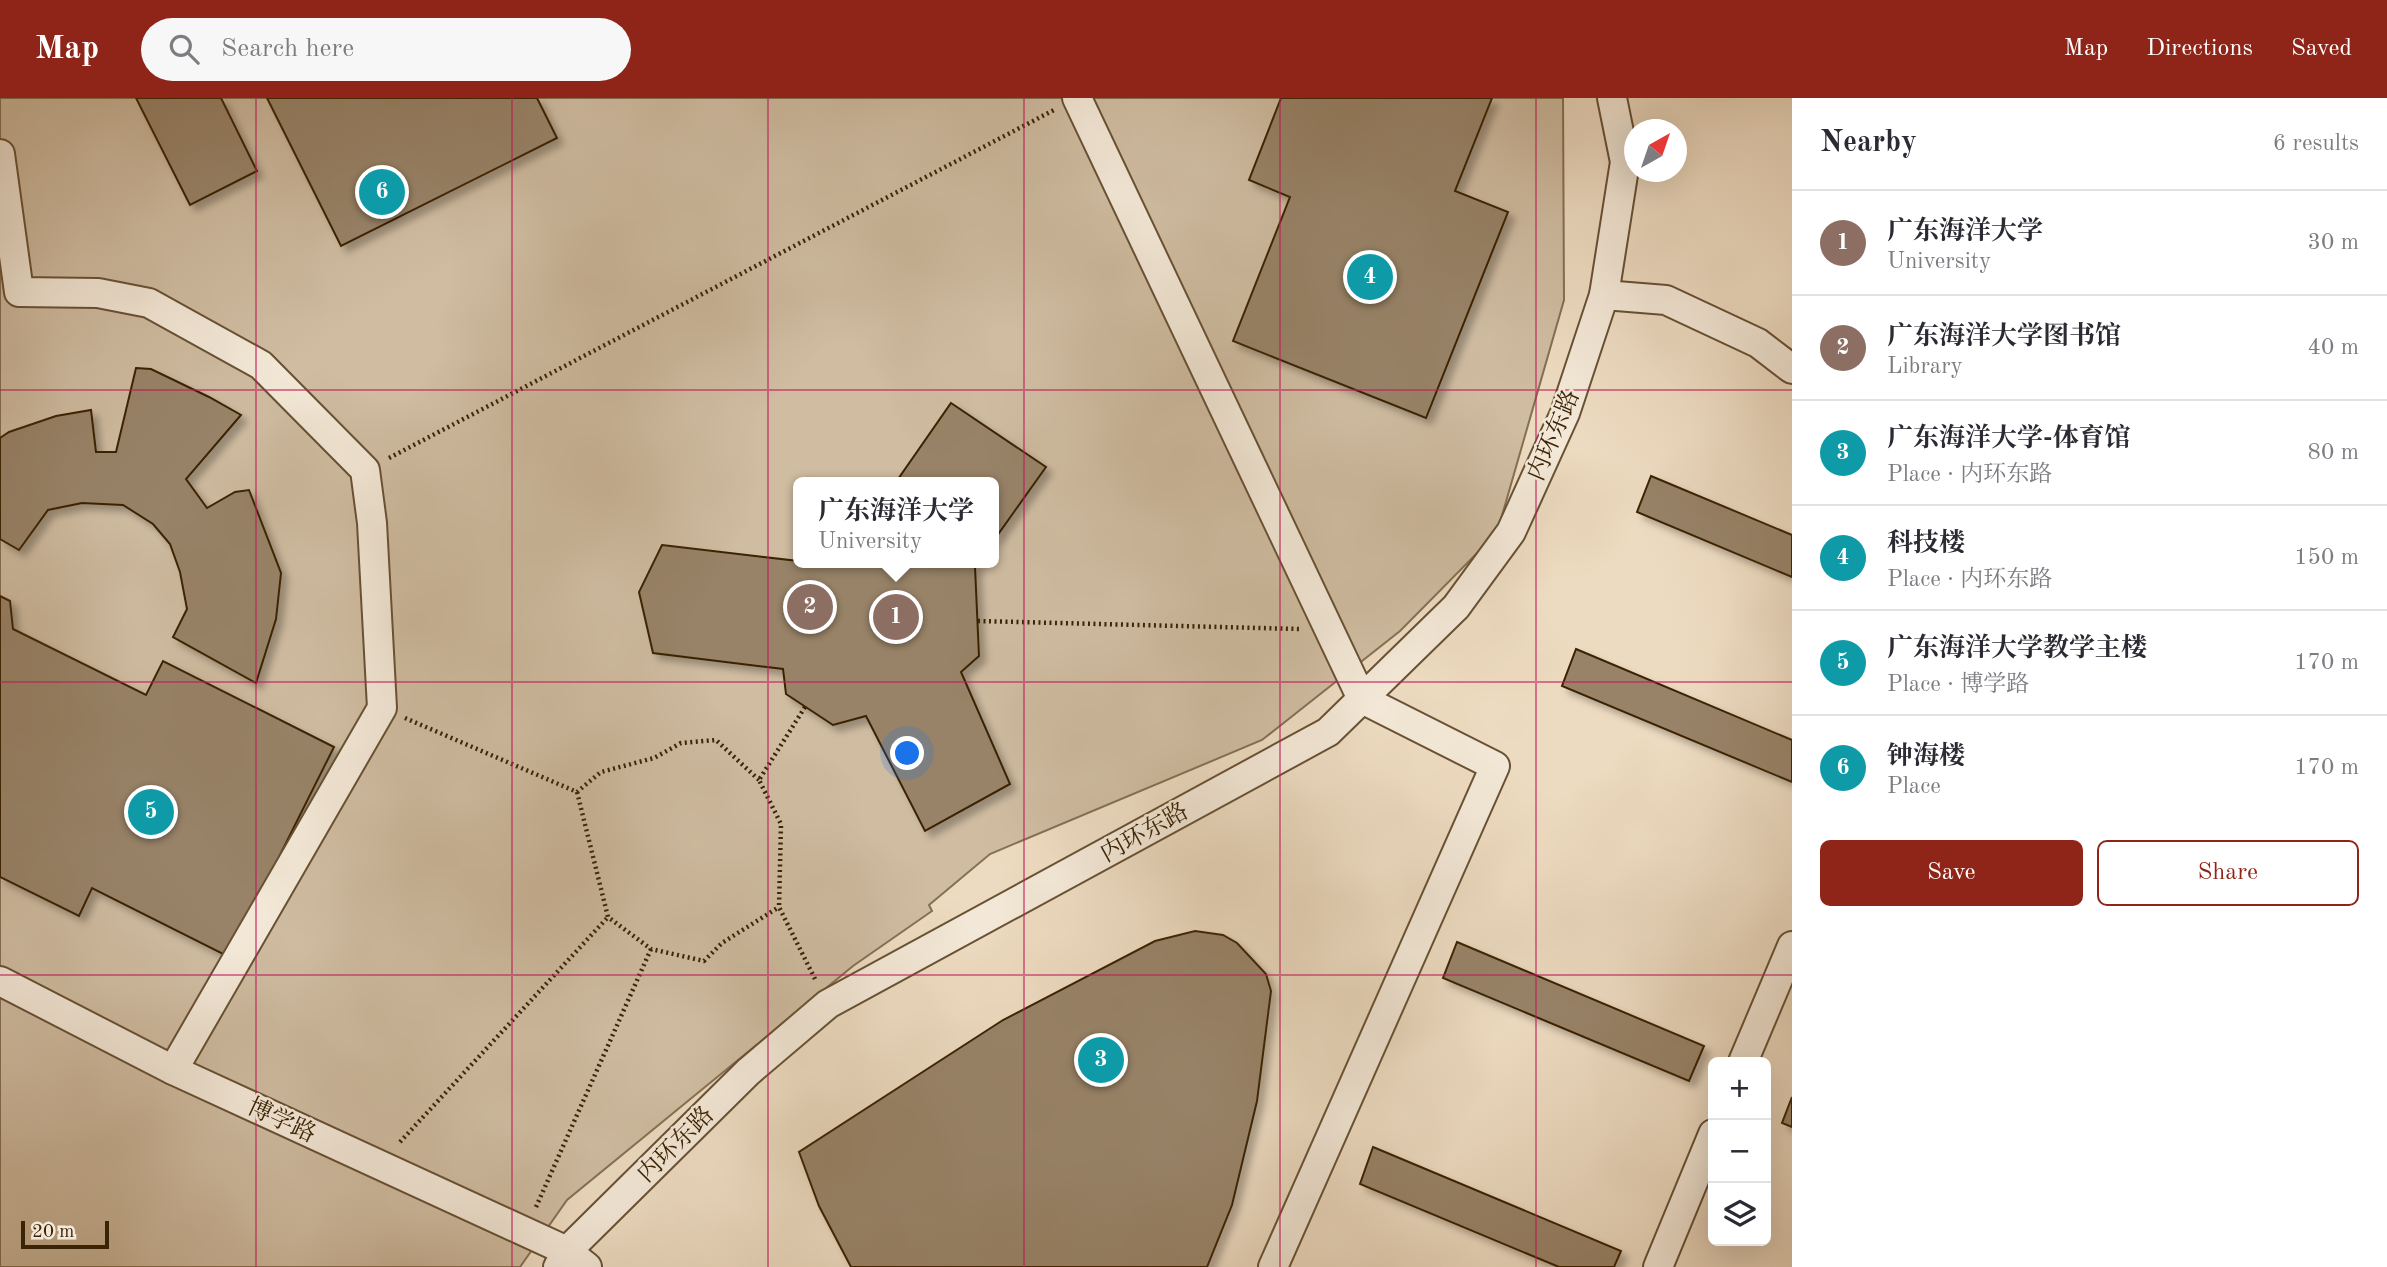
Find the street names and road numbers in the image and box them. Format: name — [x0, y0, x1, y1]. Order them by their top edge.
street label: 内环东路 — [1522, 386, 1585, 485]
street label: 内环东路 — [1096, 797, 1193, 868]
street label: 博学路 — [243, 1093, 320, 1148]
street label: 内环东路 — [632, 1101, 719, 1188]

